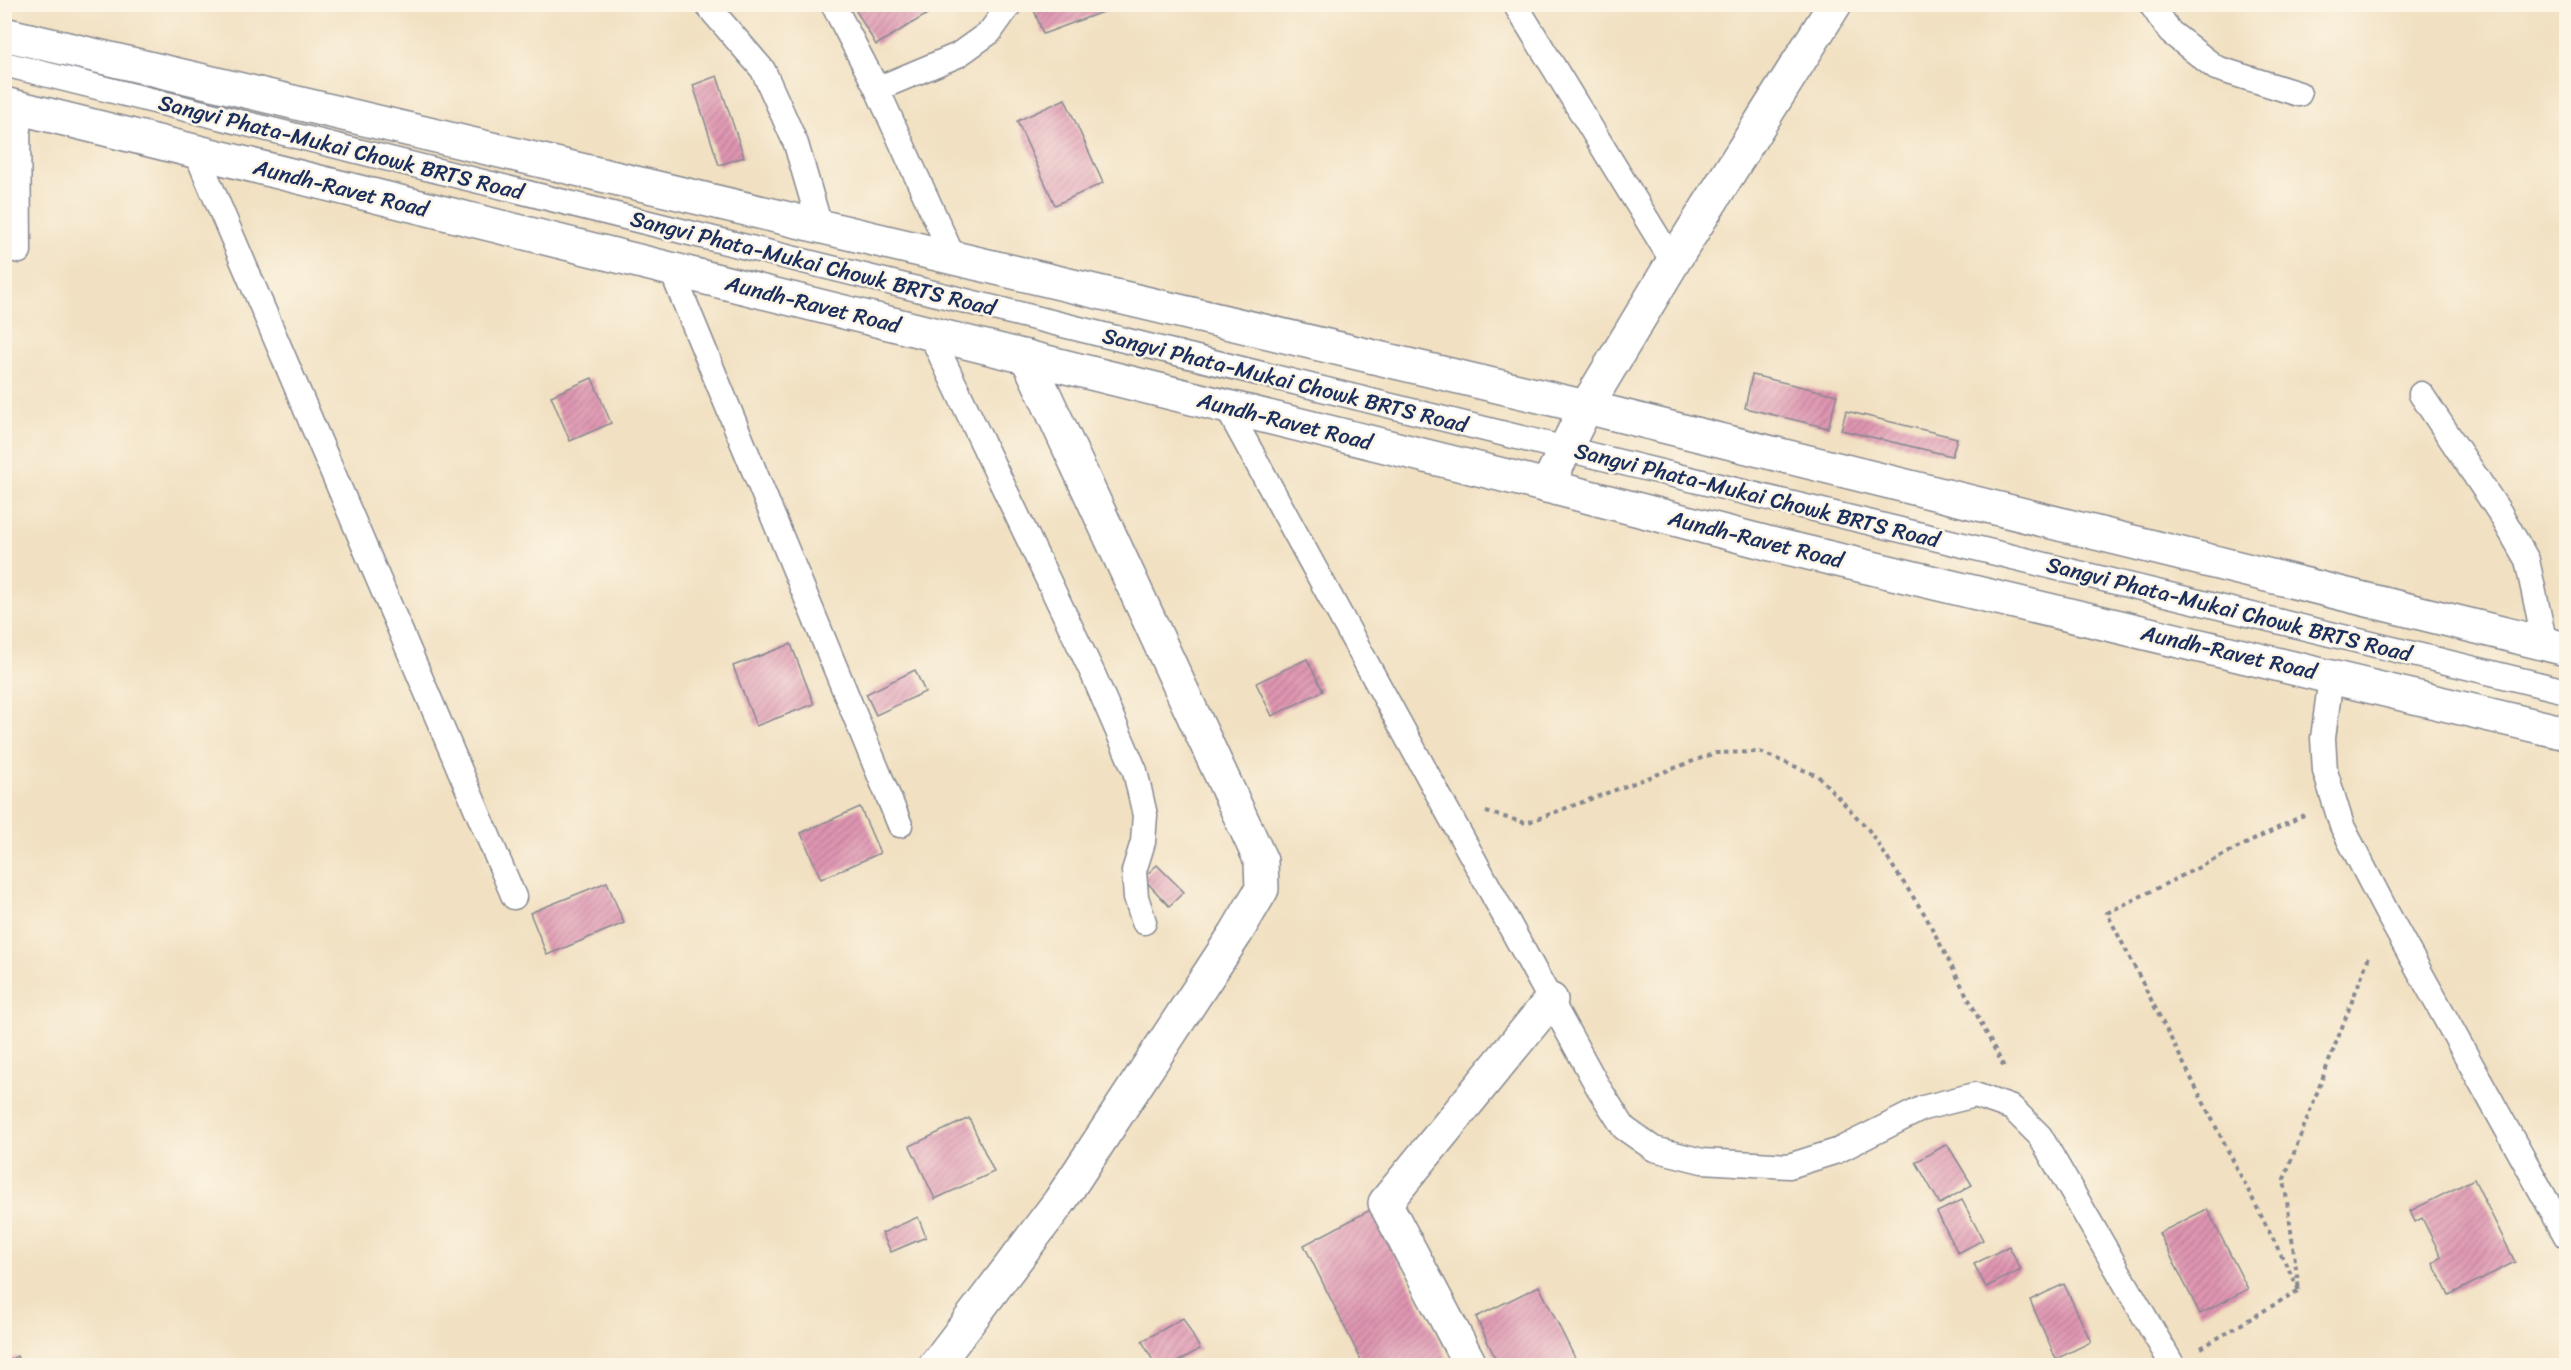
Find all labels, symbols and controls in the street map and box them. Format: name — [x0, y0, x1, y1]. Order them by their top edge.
street label: Sangvi Phata-Mukai Chowk BRTS Road — [154, 83, 529, 212]
street label: Aundh-Ravet Road — [248, 147, 434, 229]
street label: Sangvi Phata-Mukai Chowk BRTS Road — [626, 199, 1001, 328]
street label: Aundh-Ravet Road — [720, 263, 906, 345]
street label: Sangvi Phata-Mukai Chowk BRTS Road — [1098, 316, 1473, 445]
street label: Aundh-Ravet Road — [1192, 380, 1378, 462]
street label: Sangvi Phata-Mukai Chowk BRTS Road — [1570, 431, 1945, 560]
street label: Aundh-Ravet Road — [1663, 498, 1849, 580]
street label: Sangvi Phata-Mukai Chowk BRTS Road — [2042, 545, 2417, 674]
street label: Aundh-Ravet Road — [2136, 613, 2322, 691]

